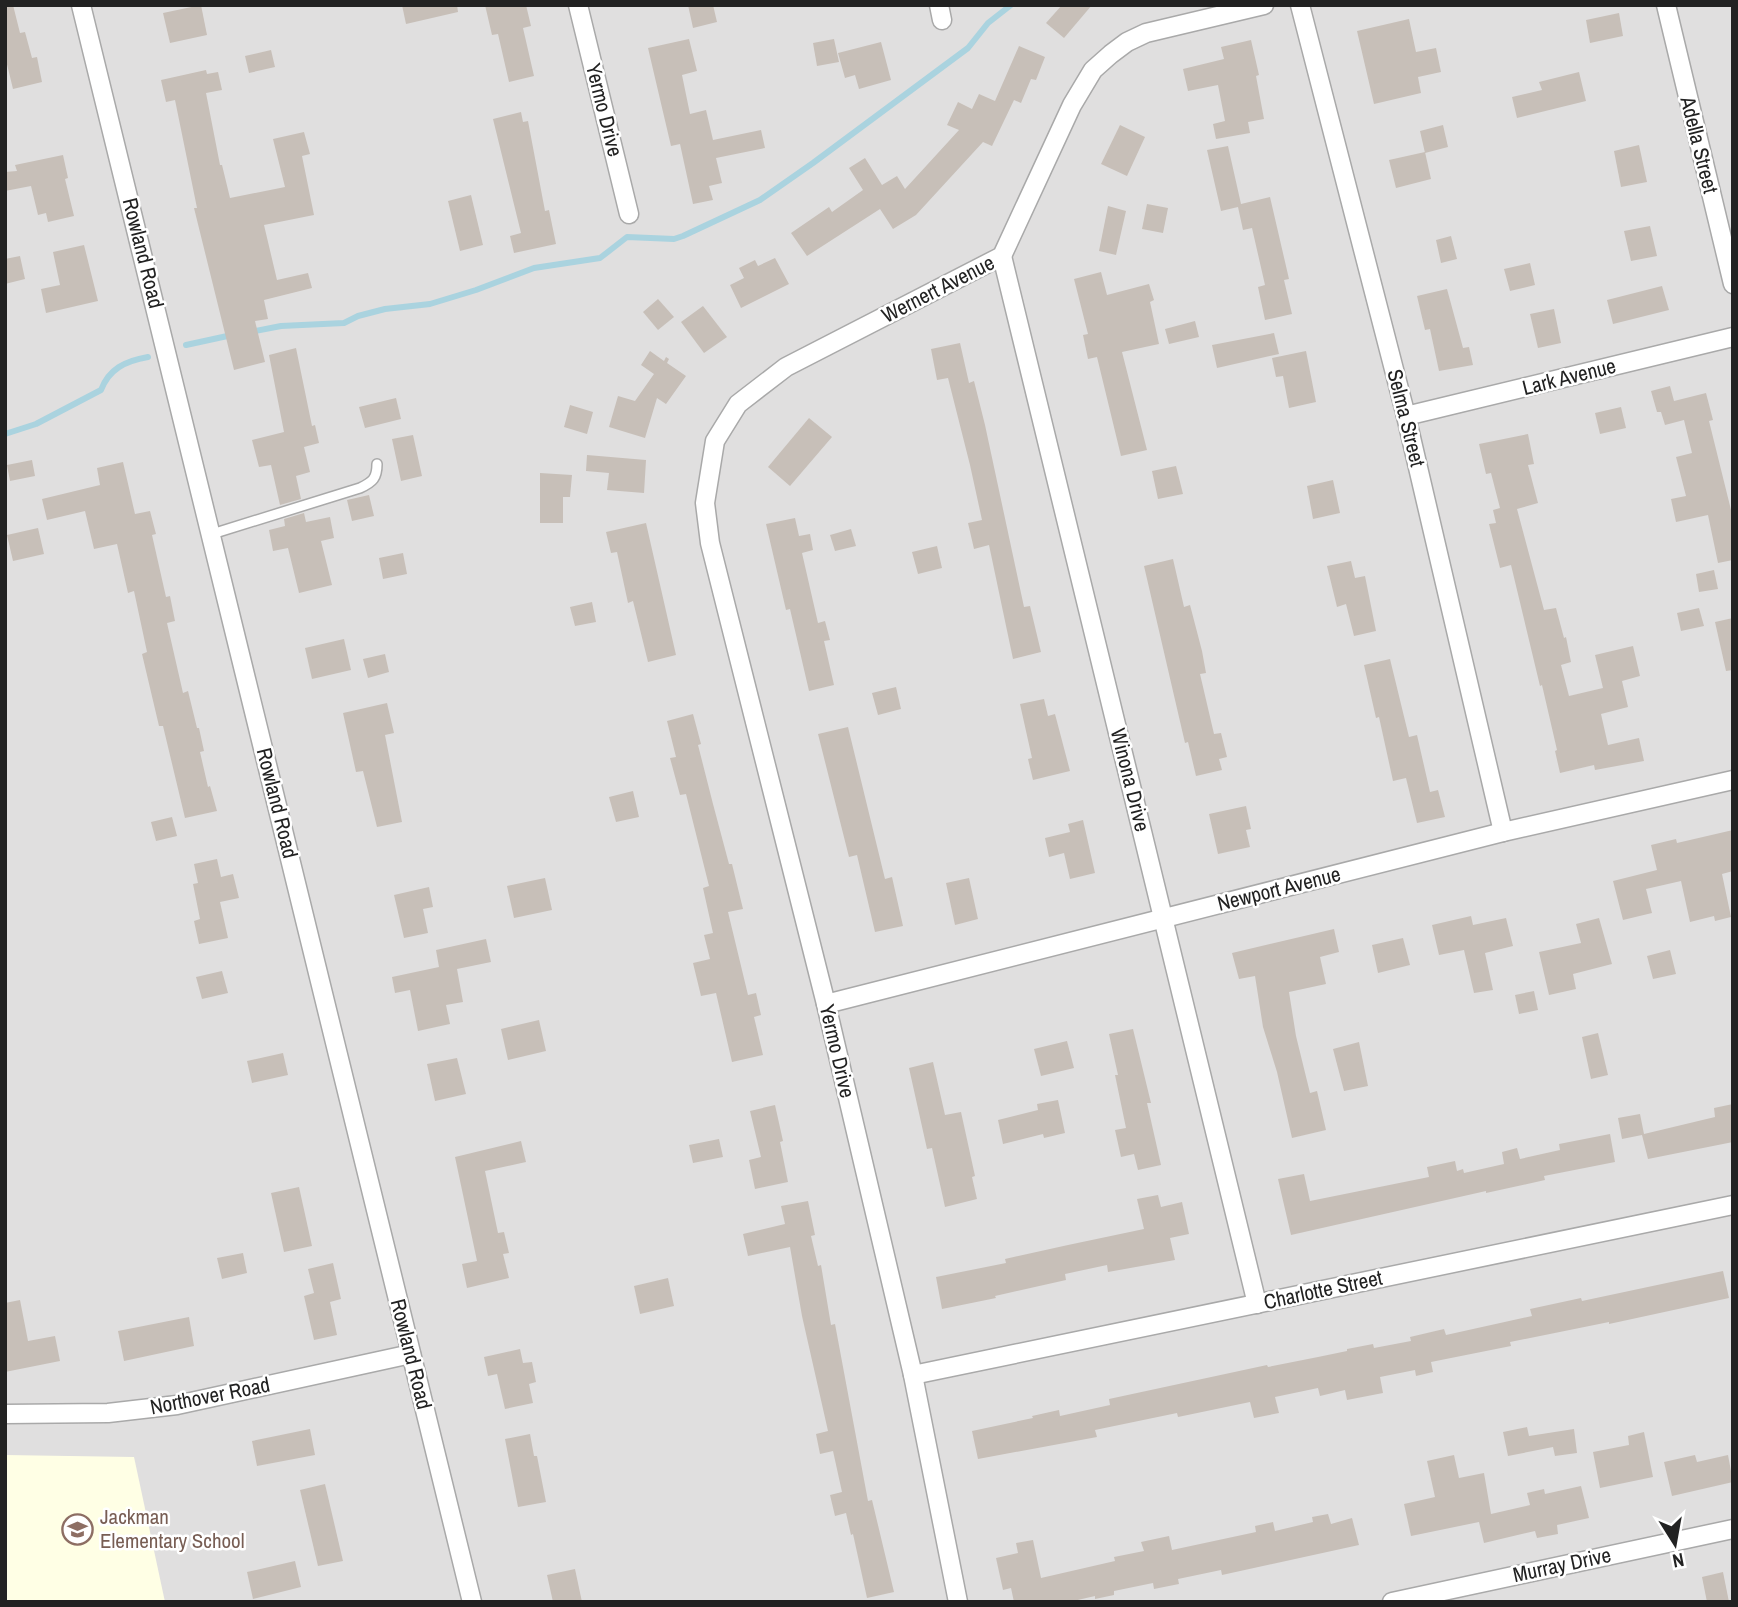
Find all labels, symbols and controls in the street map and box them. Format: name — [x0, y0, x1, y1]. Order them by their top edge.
street label: Yermo Drive — [579, 60, 630, 160]
street label: Adella Street — [1673, 93, 1726, 196]
street label: Rowland Road — [116, 195, 171, 311]
street label: Wernert Avenue — [876, 248, 999, 329]
street label: Lark Avenue — [1519, 351, 1619, 402]
street label: Selma Street — [1380, 366, 1433, 470]
street label: Winona Drive — [1104, 725, 1157, 834]
street label: Rowland Road — [250, 745, 305, 861]
street label: Newport Avenue — [1214, 859, 1344, 918]
street label: Yermo Drive — [813, 1001, 862, 1101]
street label: Charlotte Street — [1261, 1263, 1385, 1316]
street label: Rowland Road — [384, 1296, 439, 1412]
street label: Northover Road — [147, 1370, 272, 1421]
place label: Jackman Elementary School — [100, 1502, 245, 1555]
north arrow — [1640, 1509, 1710, 1579]
school or university icon: Jackman Elementary School — [60, 1512, 94, 1546]
street label: Murray Drive — [1510, 1540, 1614, 1589]
text: N — [1670, 1547, 1686, 1575]

